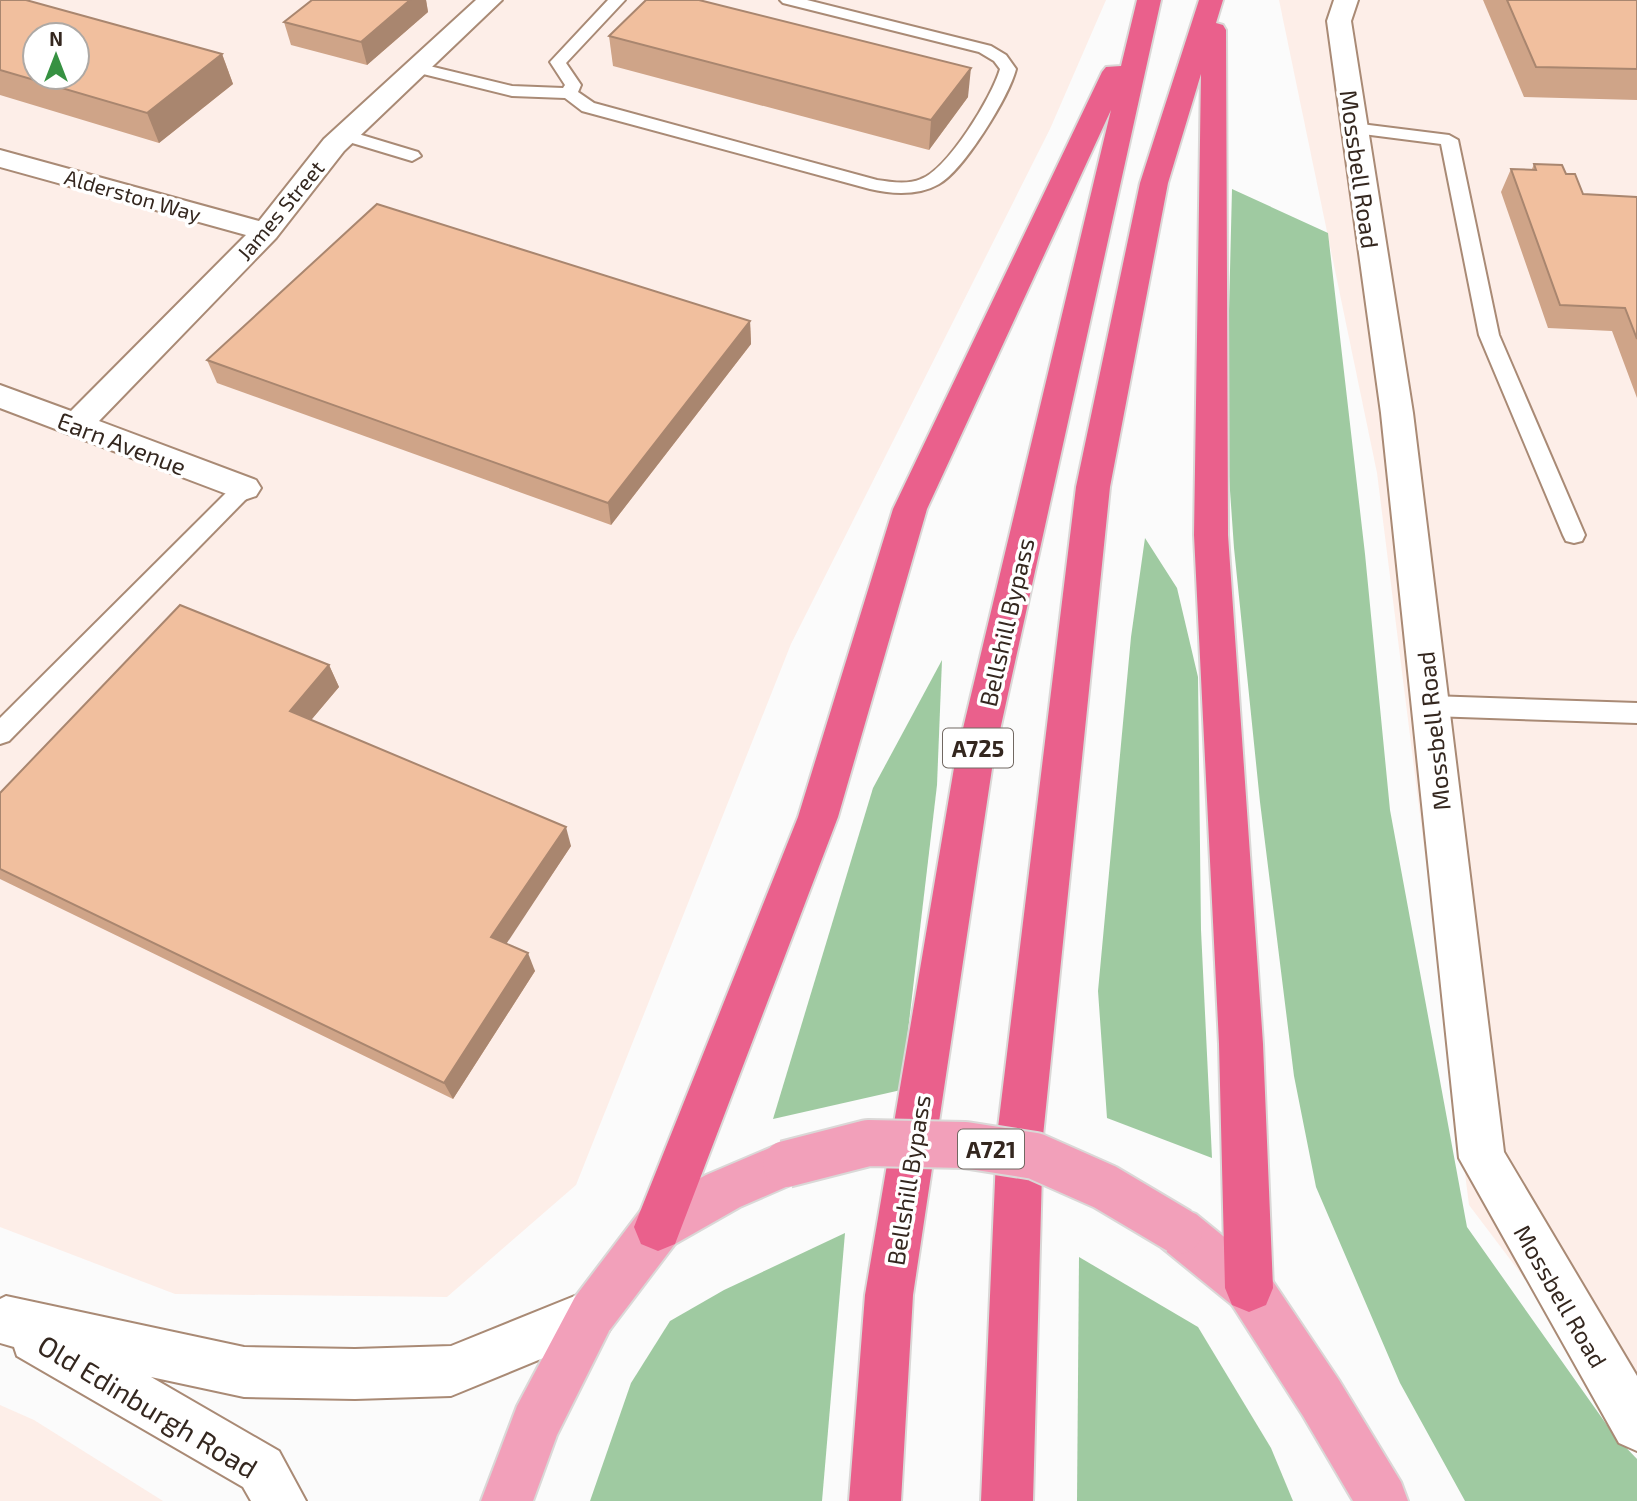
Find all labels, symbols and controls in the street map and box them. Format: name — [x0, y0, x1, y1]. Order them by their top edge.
north arrow — [21, 21, 91, 91]
text: N — [49, 27, 63, 50]
street label: Mossbell Road — [1335, 88, 1385, 250]
street label: James Street — [231, 155, 329, 265]
street label: Alderston Way — [62, 164, 204, 226]
street label: Earn Avenue — [54, 405, 190, 481]
street label: Bellshill Bypass — [973, 535, 1039, 709]
street label: Mossbell Road — [1410, 650, 1456, 812]
road number: A725 — [943, 728, 1013, 768]
street label: Bellshill Bypass — [880, 1093, 936, 1267]
road number: A721 — [958, 1130, 1024, 1168]
street label: Mossbell Road — [1508, 1220, 1614, 1372]
street label: Old Edinburgh Road — [32, 1327, 264, 1485]

